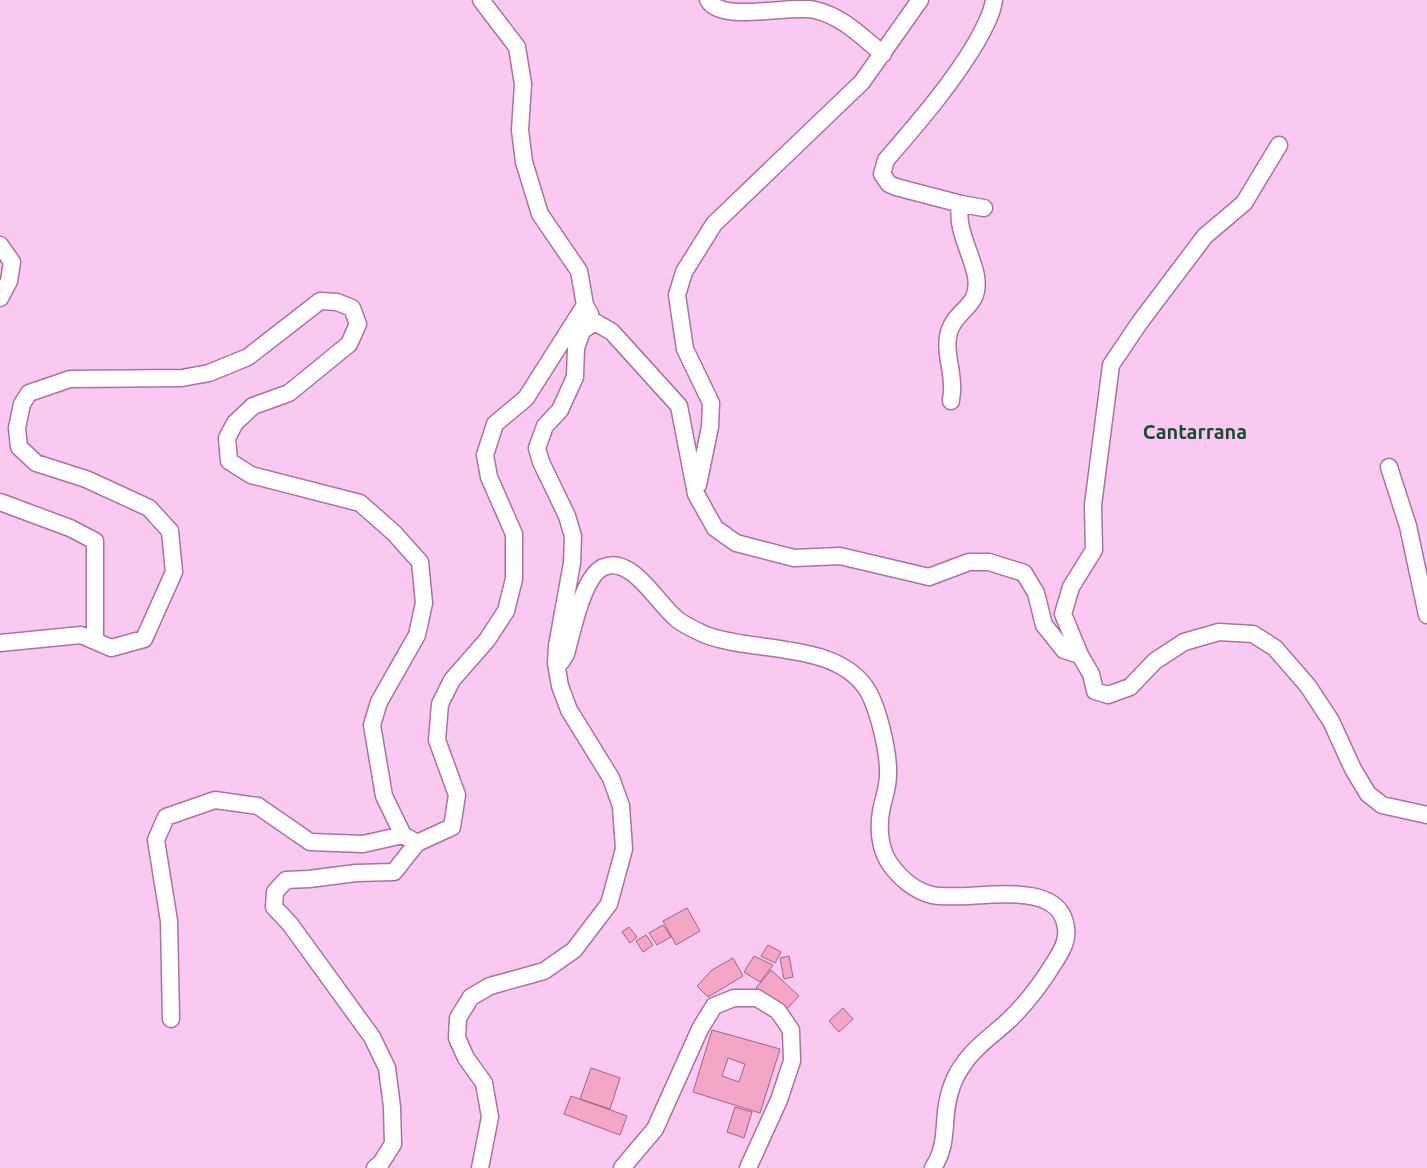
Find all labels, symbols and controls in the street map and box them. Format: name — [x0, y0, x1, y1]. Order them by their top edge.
district label: Cantarrana — [1143, 420, 1247, 443]

